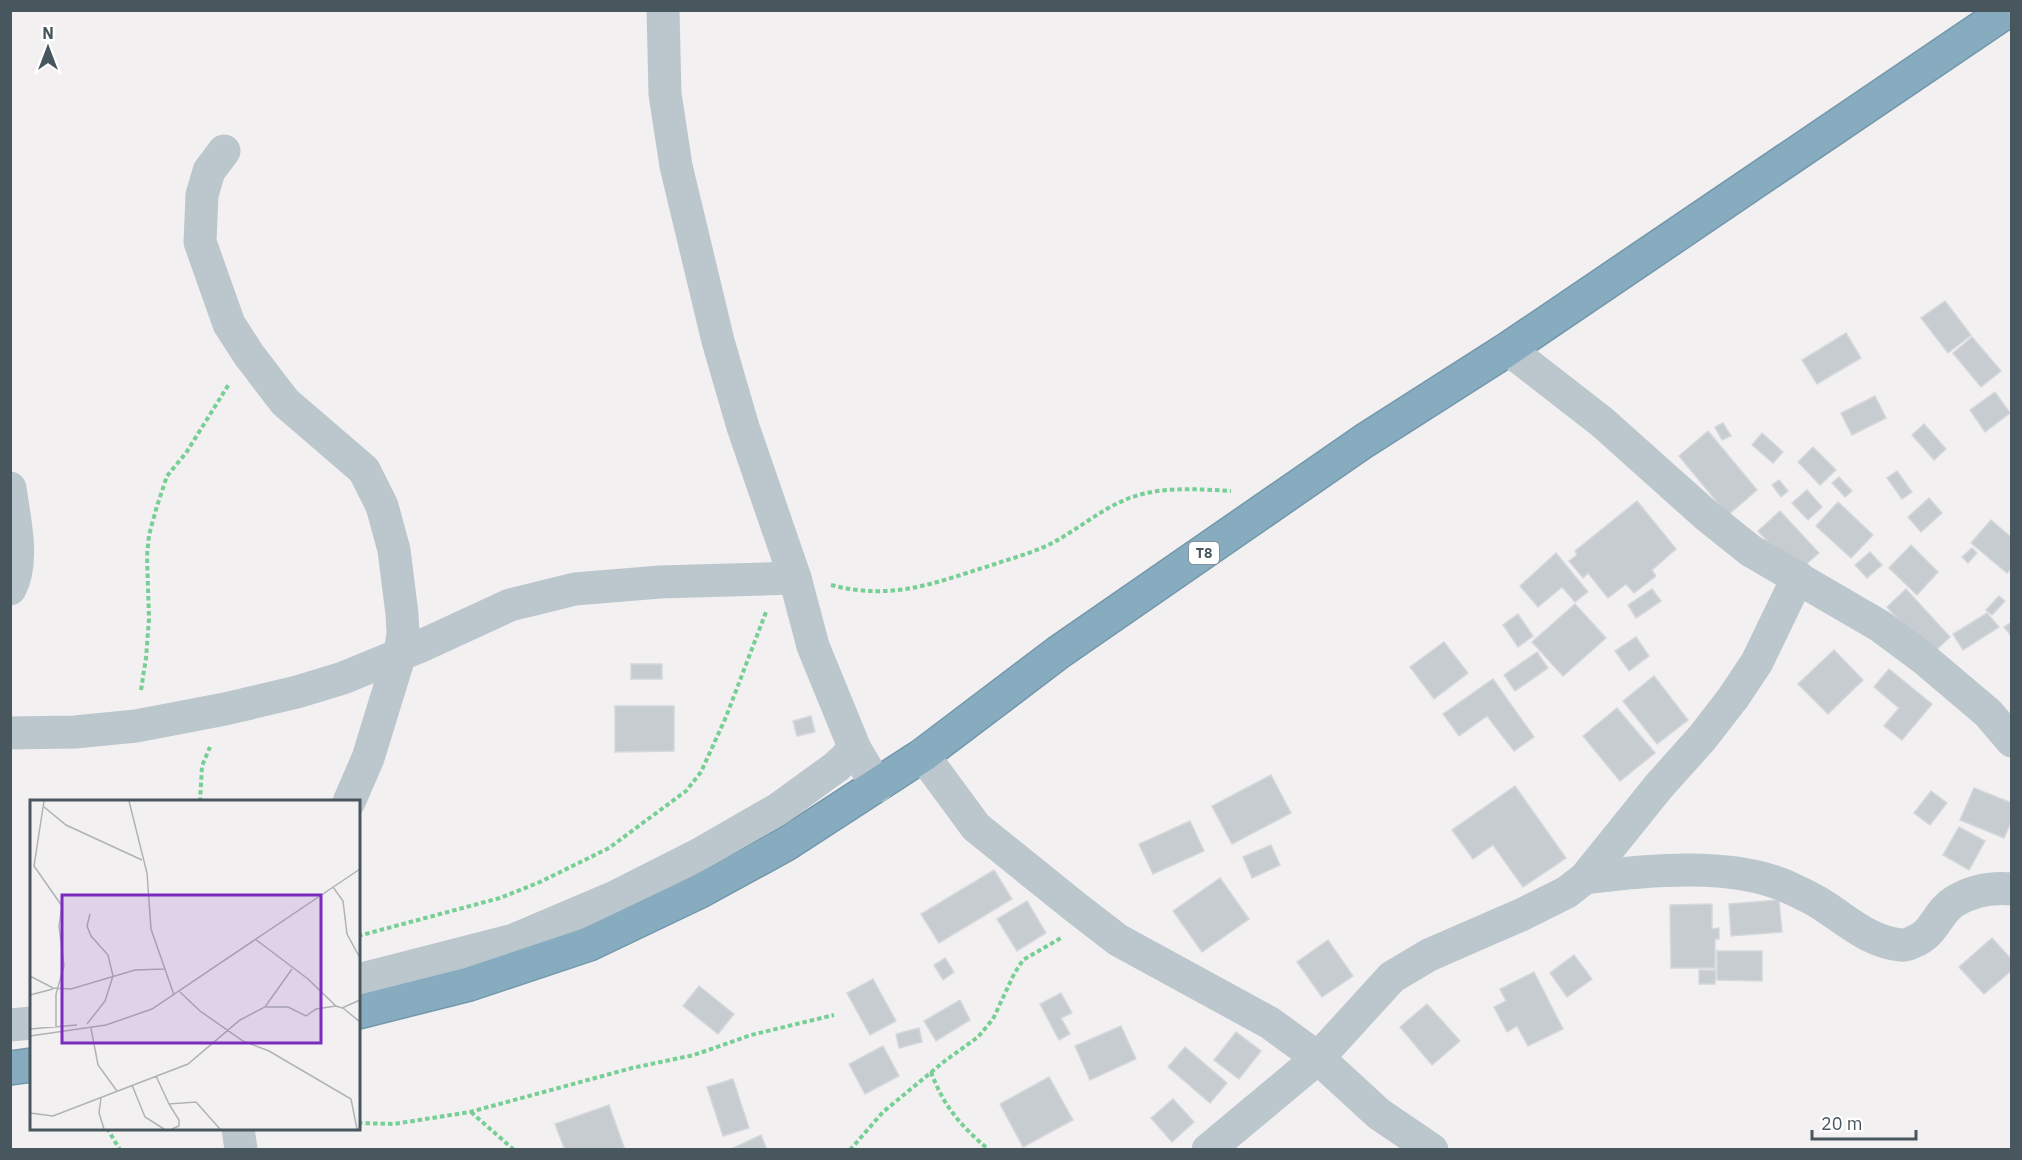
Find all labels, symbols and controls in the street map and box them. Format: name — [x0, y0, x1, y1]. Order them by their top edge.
north arrow — [18, 18, 78, 78]
text: N — [42, 23, 54, 43]
road number: T8 — [1189, 542, 1219, 564]
inset map — [30, 800, 360, 1130]
scale bar — [1812, 1103, 1916, 1141]
text: 20 m — [1821, 1112, 1863, 1135]

